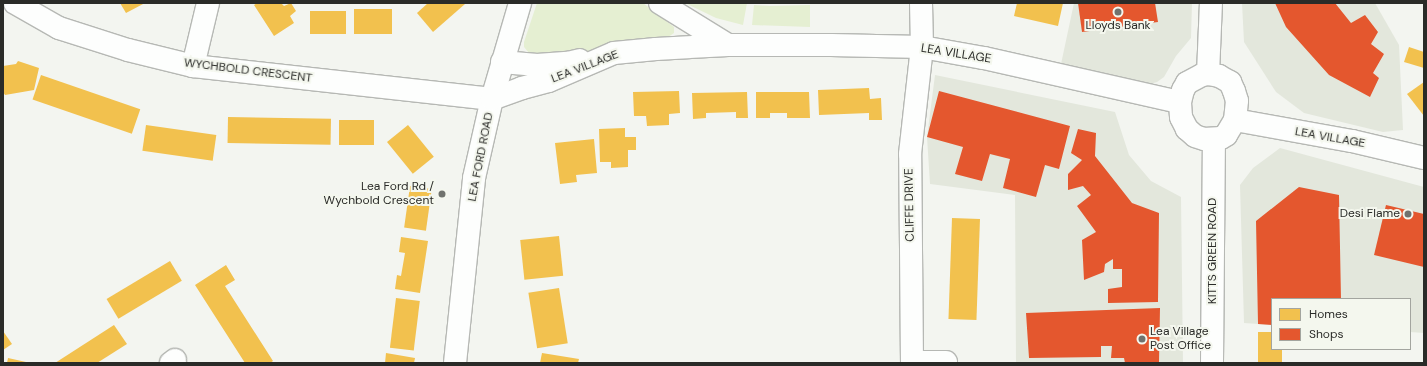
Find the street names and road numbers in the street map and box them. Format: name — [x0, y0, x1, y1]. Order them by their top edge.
street label: LEA VILLAGE — [920, 41, 992, 67]
street label: LEA VILLAGE — [549, 48, 621, 86]
street label: WYCHBOLD CRESCENT — [183, 56, 313, 86]
street label: LEA FORD ROAD — [465, 111, 497, 203]
street label: LEA VILLAGE — [1294, 125, 1366, 151]
street label: CLIFFE DRIVE — [902, 168, 918, 242]
street label: KITTS GREEN ROAD — [1206, 198, 1220, 304]

